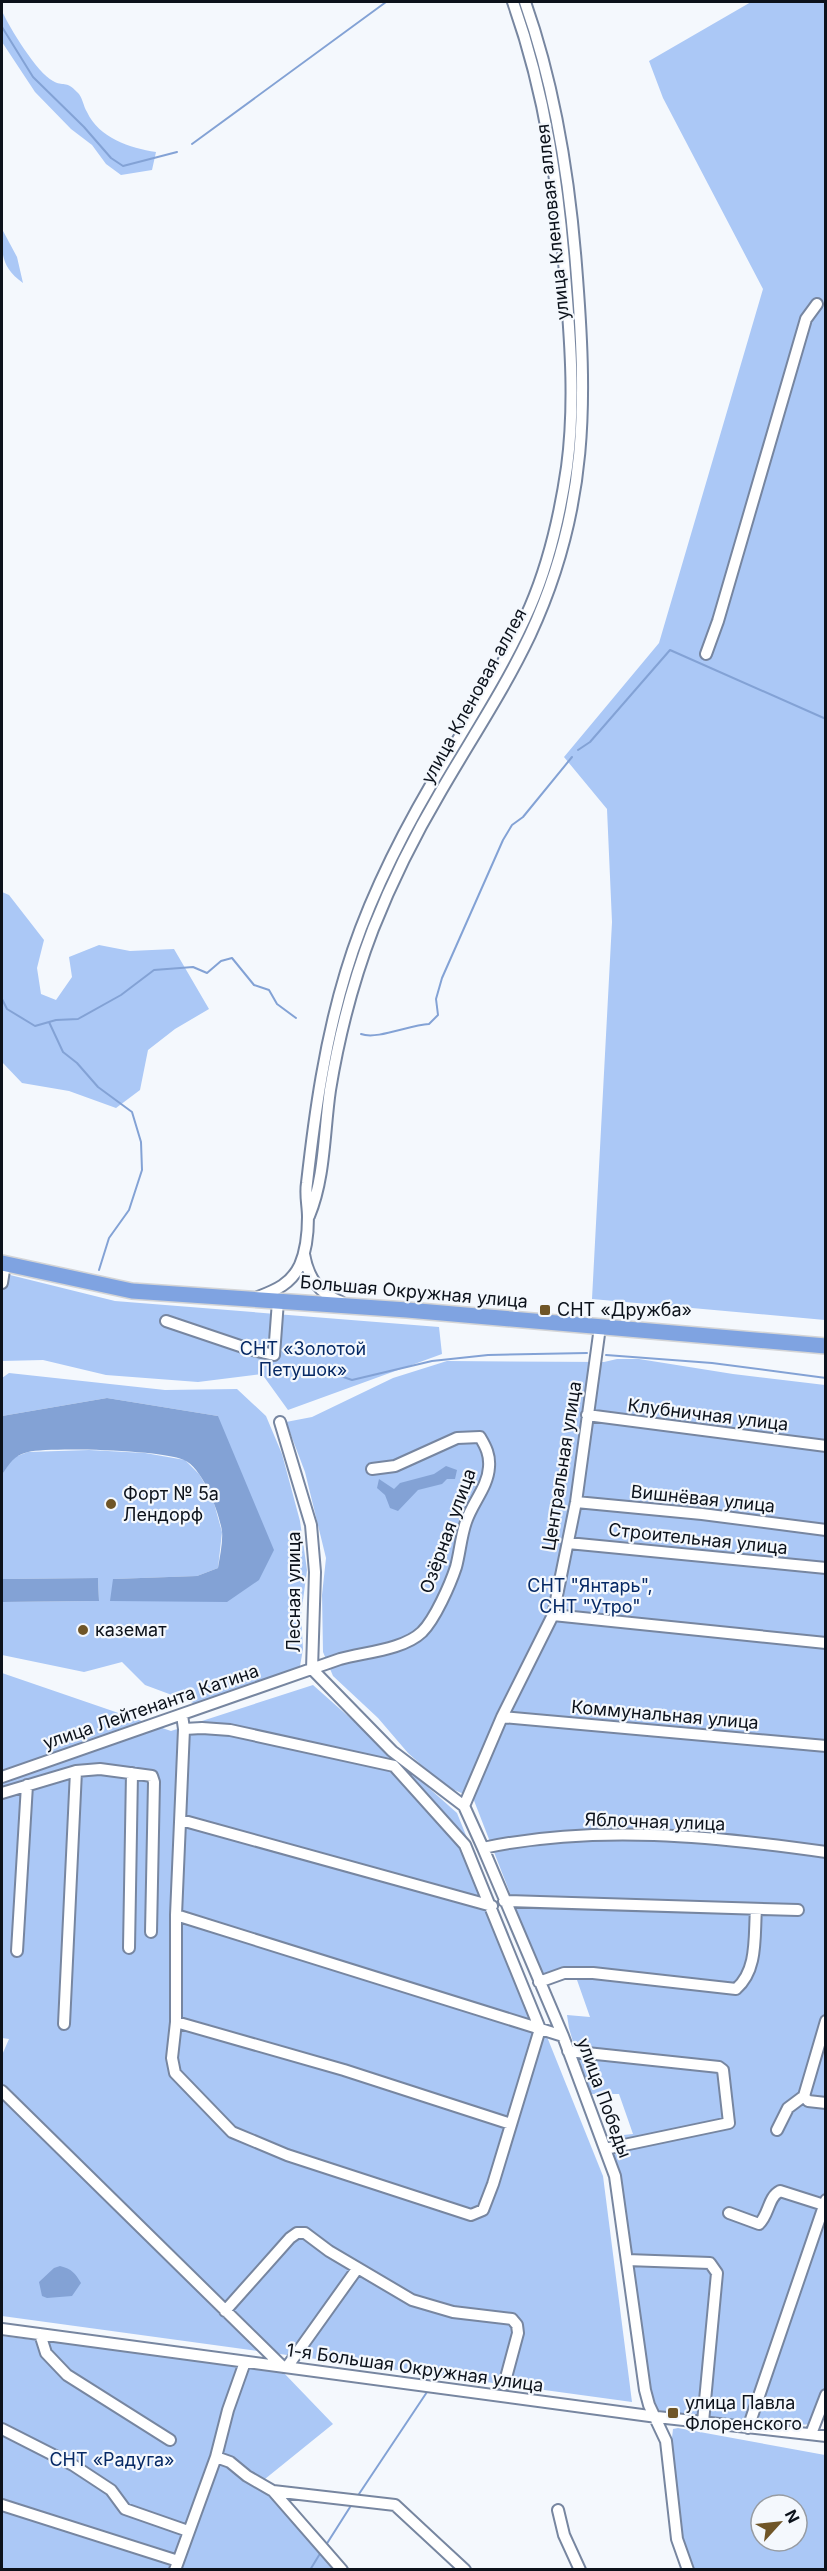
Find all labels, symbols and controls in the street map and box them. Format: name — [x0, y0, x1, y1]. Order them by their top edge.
street label: улица Кленовая аллея — [532, 123, 573, 321]
street label: улица Кленовая аллея — [417, 604, 531, 787]
street label: Большая Окружная улица — [299, 1271, 529, 1312]
place label: СНТ «Дружба» — [557, 1299, 692, 1320]
marker: СНТ «Дружба» — [538, 1303, 552, 1317]
park label: СНТ «Золотой Петушок» — [240, 1338, 366, 1380]
street label: Центральная улица — [538, 1380, 585, 1552]
street label: Клубничная улица — [627, 1394, 790, 1435]
street label: Озёрная улица — [415, 1466, 480, 1596]
street label: Вишнёвая улица — [630, 1480, 776, 1517]
place label: Форт № 5а Лендорф — [123, 1483, 219, 1525]
marker: Форт № 5а Лендорф — [104, 1497, 118, 1511]
street label: Строительная улица — [607, 1519, 789, 1558]
street label: Лесная улица — [283, 1531, 304, 1653]
park label: СНТ "Янтарь", СНТ "Утро" — [527, 1575, 653, 1617]
place label: каземат — [95, 1619, 167, 1640]
marker: каземат — [76, 1623, 90, 1637]
street label: улица Лейтенанта Катина — [40, 1660, 261, 1753]
street label: Коммунальная улица — [570, 1696, 760, 1733]
street label: Яблочная улица — [584, 1809, 726, 1834]
street label: улица Победы — [573, 2035, 636, 2161]
street label: 1-я Большая Окружная улица — [285, 2339, 545, 2396]
place label: улица Павла Флоренского — [685, 2392, 802, 2434]
marker: улица Павла Флоренского — [666, 2406, 680, 2420]
park label: СНТ «Радуга» — [49, 2449, 175, 2470]
north arrow — [749, 2493, 809, 2553]
text: N — [781, 2506, 804, 2526]

